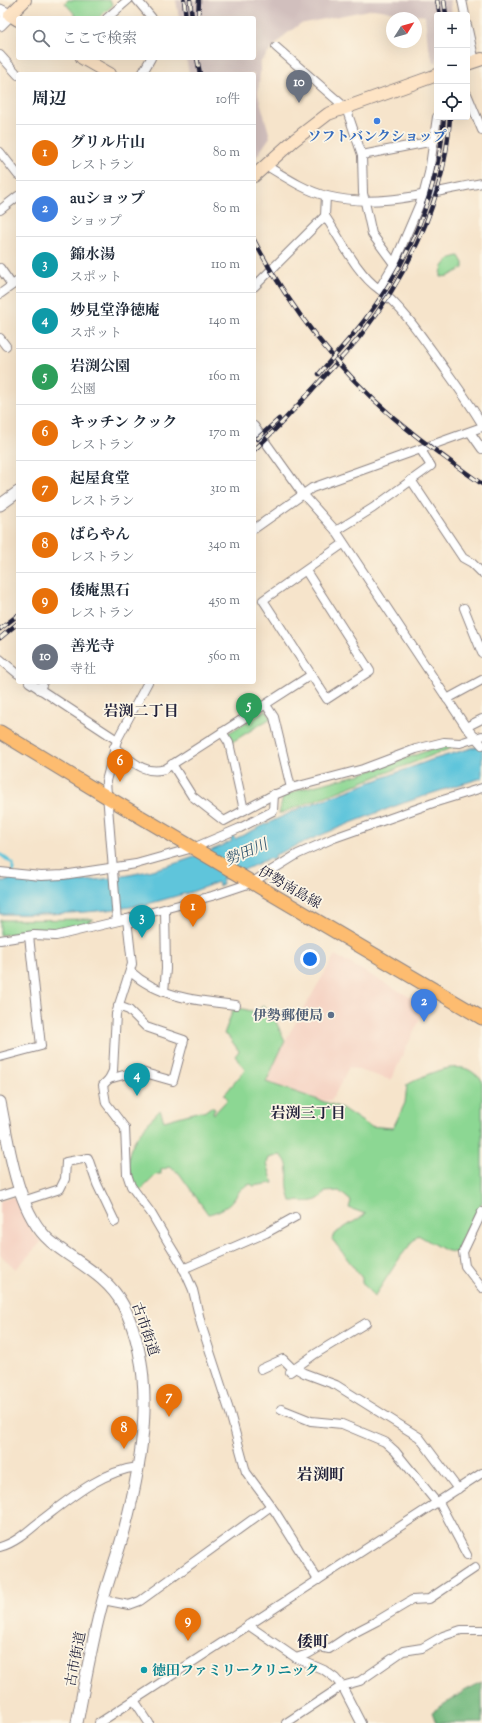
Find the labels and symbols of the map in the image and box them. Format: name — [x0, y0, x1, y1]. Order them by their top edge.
north arrow — [386, 12, 422, 48]
pin: 10 — [286, 70, 312, 103]
marker: ソフトバンクショップ — [372, 116, 382, 126]
place label: ソフトバンクショップ — [307, 128, 447, 148]
pin: 5 — [236, 693, 262, 726]
district label: 岩渕二丁目 — [103, 702, 179, 723]
pin: 6 — [107, 749, 133, 782]
water label: 勢田川 — [222, 834, 273, 872]
street label: 伊勢南島線 — [254, 863, 324, 915]
pin: 1 — [180, 894, 206, 927]
pin: 3 — [129, 905, 155, 938]
your location — [300, 949, 320, 969]
pin: 2 — [411, 989, 437, 1022]
place label: 伊勢郵便局 — [253, 1007, 323, 1027]
marker: 伊勢郵便局 — [326, 1010, 336, 1020]
pin: 4 — [124, 1063, 150, 1096]
district label: 岩渕三丁目 — [270, 1104, 346, 1125]
street label: 古市街道 — [126, 1300, 163, 1359]
pin: 7 — [156, 1384, 182, 1417]
pin: 8 — [111, 1416, 137, 1449]
district label: 岩渕町 — [297, 1465, 345, 1488]
pin: 9 — [175, 1608, 201, 1641]
street label: 古市街道 — [62, 1630, 92, 1689]
district label: 倭町 — [297, 1632, 329, 1655]
place label: 徳田ファミリークリニック — [152, 1662, 319, 1682]
marker: 徳田ファミリークリニック — [139, 1665, 149, 1675]

